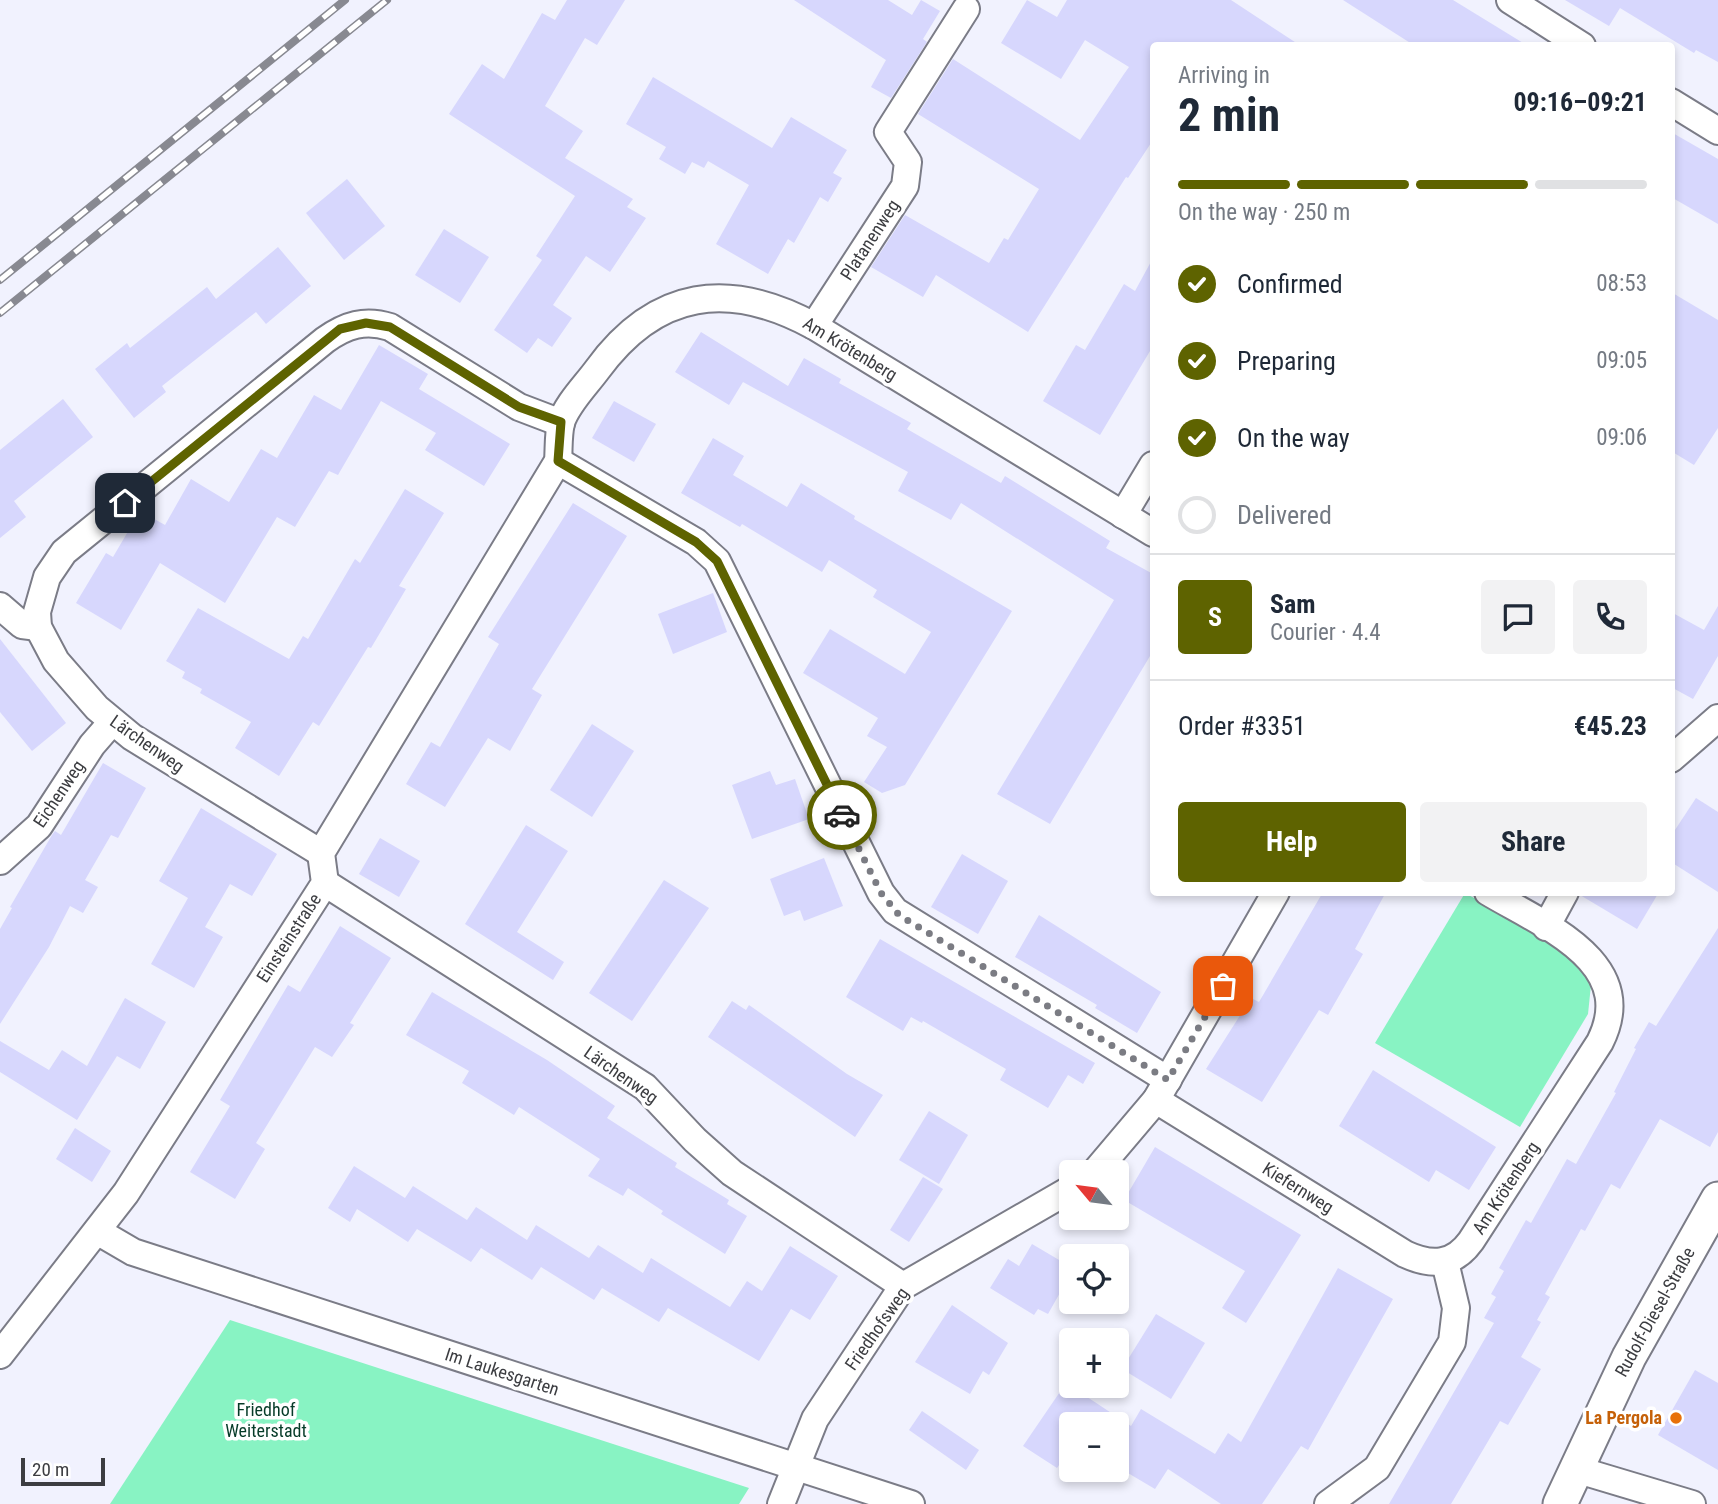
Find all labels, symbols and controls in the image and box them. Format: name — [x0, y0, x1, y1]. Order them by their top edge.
text: Arriving in — [1178, 62, 1270, 89]
text: 09:16–09:21 — [1513, 87, 1647, 117]
text: 2 min — [1178, 88, 1280, 142]
street label: Platanenweg — [836, 196, 903, 284]
text: On the way · 250 m — [1178, 199, 1350, 226]
icon: check — [1178, 265, 1216, 303]
text: Confirmed — [1237, 269, 1343, 299]
text: 08:53 — [1596, 270, 1647, 297]
street label: Am Krötenberg — [799, 312, 901, 385]
icon: check — [1178, 342, 1216, 380]
text: Preparing — [1237, 346, 1336, 376]
text: 09:05 — [1596, 347, 1647, 374]
icon: check — [1178, 419, 1216, 457]
text: On the way — [1237, 423, 1350, 453]
text: 09:06 — [1596, 424, 1647, 451]
pin — [95, 473, 155, 533]
icon: home — [106, 484, 144, 522]
text: Delivered — [1237, 500, 1332, 530]
button: chat — [1481, 580, 1555, 654]
button: phone — [1573, 580, 1647, 654]
text: Sam — [1270, 589, 1316, 619]
text: S — [1208, 602, 1222, 632]
text: Courier · 4.4 — [1270, 619, 1381, 646]
street label: Lärchenweg — [106, 710, 188, 777]
text: Order #3351 — [1178, 711, 1306, 741]
text: €45.23 — [1574, 711, 1647, 741]
street label: Eichenweg — [29, 756, 89, 831]
courier — [807, 780, 877, 850]
icon: car — [823, 796, 861, 834]
button: Help — [1178, 802, 1406, 882]
button: Share — [1420, 802, 1647, 882]
street label: Einsteinstraße — [252, 889, 325, 986]
pin — [1193, 956, 1253, 1016]
icon: bag — [1204, 967, 1242, 1005]
street label: Lärchenweg — [580, 1041, 662, 1108]
street label: Am Krötenberg — [1468, 1137, 1543, 1238]
street label: Kiefernweg — [1259, 1158, 1338, 1218]
north arrow — [1059, 1160, 1129, 1230]
map controls — [1059, 1160, 1129, 1482]
street label: Rudolf-Diesel-Straße — [1610, 1243, 1699, 1380]
button: locate — [1059, 1244, 1129, 1314]
street label: Friedhofsweg — [840, 1283, 913, 1374]
button: + — [1059, 1328, 1129, 1398]
street label: Im Laukesgarten — [443, 1343, 562, 1400]
park label: Friedhof Weiterstadt — [225, 1399, 307, 1441]
place label: La Pergola — [1585, 1407, 1662, 1428]
marker: La Pergola — [1668, 1410, 1684, 1426]
button: − — [1059, 1412, 1129, 1482]
scale bar — [21, 1455, 105, 1487]
text: 20 m — [32, 1458, 69, 1481]

